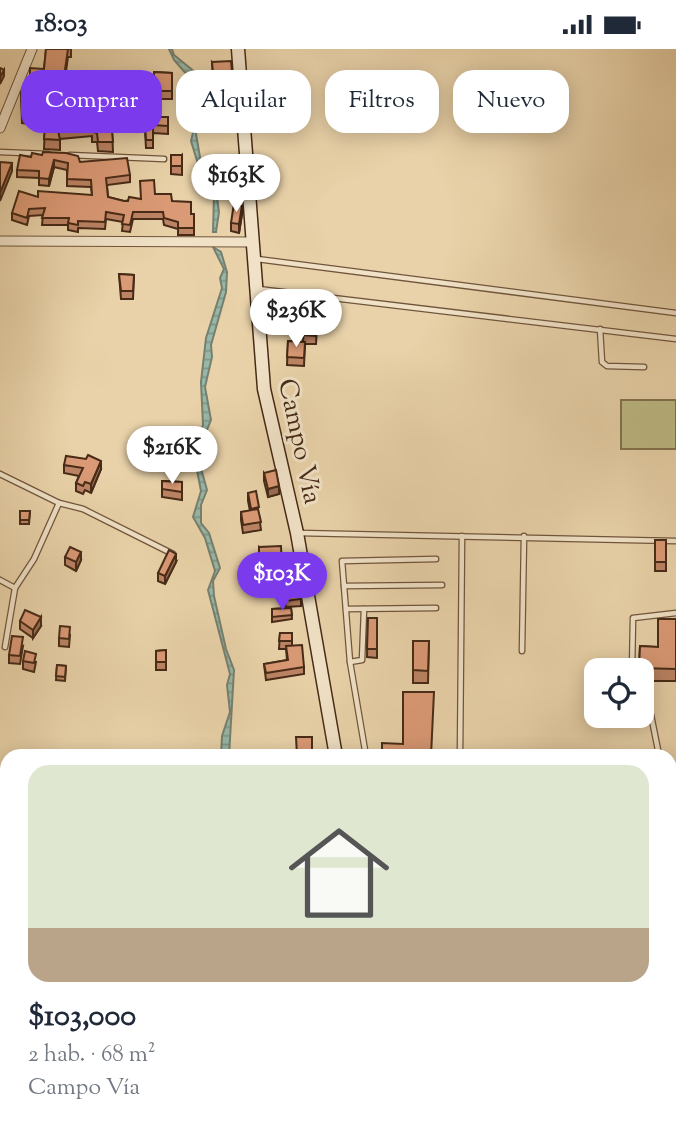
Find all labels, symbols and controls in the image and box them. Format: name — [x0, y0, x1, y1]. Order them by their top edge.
text: 18:03 — [35, 6, 88, 43]
chip: Comprar — [21, 70, 162, 133]
chip: Alquilar — [176, 70, 311, 133]
chip: Filtros — [325, 70, 439, 133]
chip: Nuevo — [453, 70, 569, 133]
pin: $163K — [187, 155, 285, 214]
text: $163K — [207, 160, 265, 193]
pin: $236K — [247, 289, 345, 349]
text: $236K — [266, 295, 326, 328]
street label: Campo Vía — [267, 376, 330, 507]
pin: $216K — [123, 427, 221, 486]
text: $216K — [143, 432, 201, 465]
pin: $103K — [233, 553, 331, 612]
text: $103K — [253, 558, 311, 591]
map controls — [584, 658, 654, 728]
button: locate — [584, 658, 654, 728]
icon: home — [276, 810, 402, 936]
text: $103,000 — [28, 996, 136, 1039]
text: 2 hab. · 68 m² — [28, 1039, 156, 1072]
text: Campo Vía — [28, 1072, 140, 1105]

